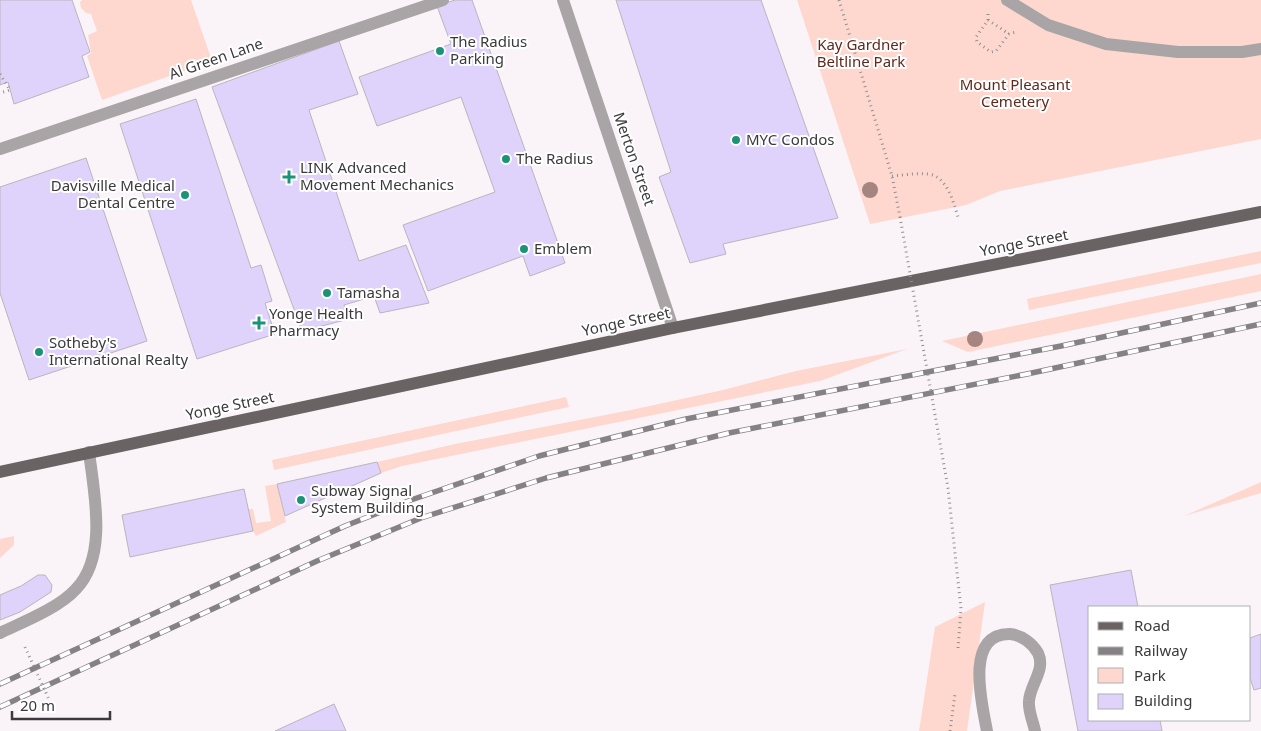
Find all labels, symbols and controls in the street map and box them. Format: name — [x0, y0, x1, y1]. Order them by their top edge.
place label: The Radius Parking — [450, 31, 527, 68]
street label: Al Green Lane — [166, 33, 265, 84]
park label: Kay Gardner Beltline Park — [817, 34, 905, 71]
marker: The Radius Parking — [434, 45, 446, 57]
park label: Mount Pleasant Cemetery — [960, 74, 1071, 111]
street label: Merton Street — [610, 109, 661, 209]
place label: MYC Condos — [746, 129, 835, 149]
marker: MYC Condos — [730, 134, 742, 146]
place label: The Radius — [516, 148, 593, 168]
marker: The Radius — [500, 153, 512, 165]
place label: LINK Advanced Movement Mechanics — [300, 157, 454, 194]
marker: LINK Advanced Movement Mechanics — [282, 170, 296, 184]
place label: Davisville Medical Dental Centre — [51, 175, 175, 212]
marker: Davisville Medical Dental Centre — [179, 189, 191, 201]
street label: Yonge Street — [978, 224, 1070, 260]
place label: Emblem — [534, 238, 592, 258]
marker: Emblem — [518, 243, 530, 255]
place label: Tamasha — [337, 282, 400, 302]
marker: Tamasha — [321, 287, 333, 299]
street label: Yonge Street — [580, 302, 672, 340]
place label: Yonge Health Pharmacy — [269, 303, 363, 340]
marker: Yonge Health Pharmacy — [253, 317, 265, 329]
place label: Sotheby's International Realty — [49, 332, 188, 369]
marker: Sotheby's International Realty — [33, 346, 45, 358]
street label: Yonge Street — [184, 386, 276, 424]
place label: Subway Signal System Building — [311, 480, 424, 517]
marker: Subway Signal System Building — [295, 494, 307, 506]
legend — [1088, 606, 1251, 721]
text: Road — [1134, 615, 1170, 635]
text: Railway — [1134, 640, 1188, 660]
text: Park — [1134, 665, 1166, 685]
scale bar — [12, 688, 110, 720]
text: Building — [1134, 690, 1192, 710]
text: 20 m — [20, 695, 55, 715]

